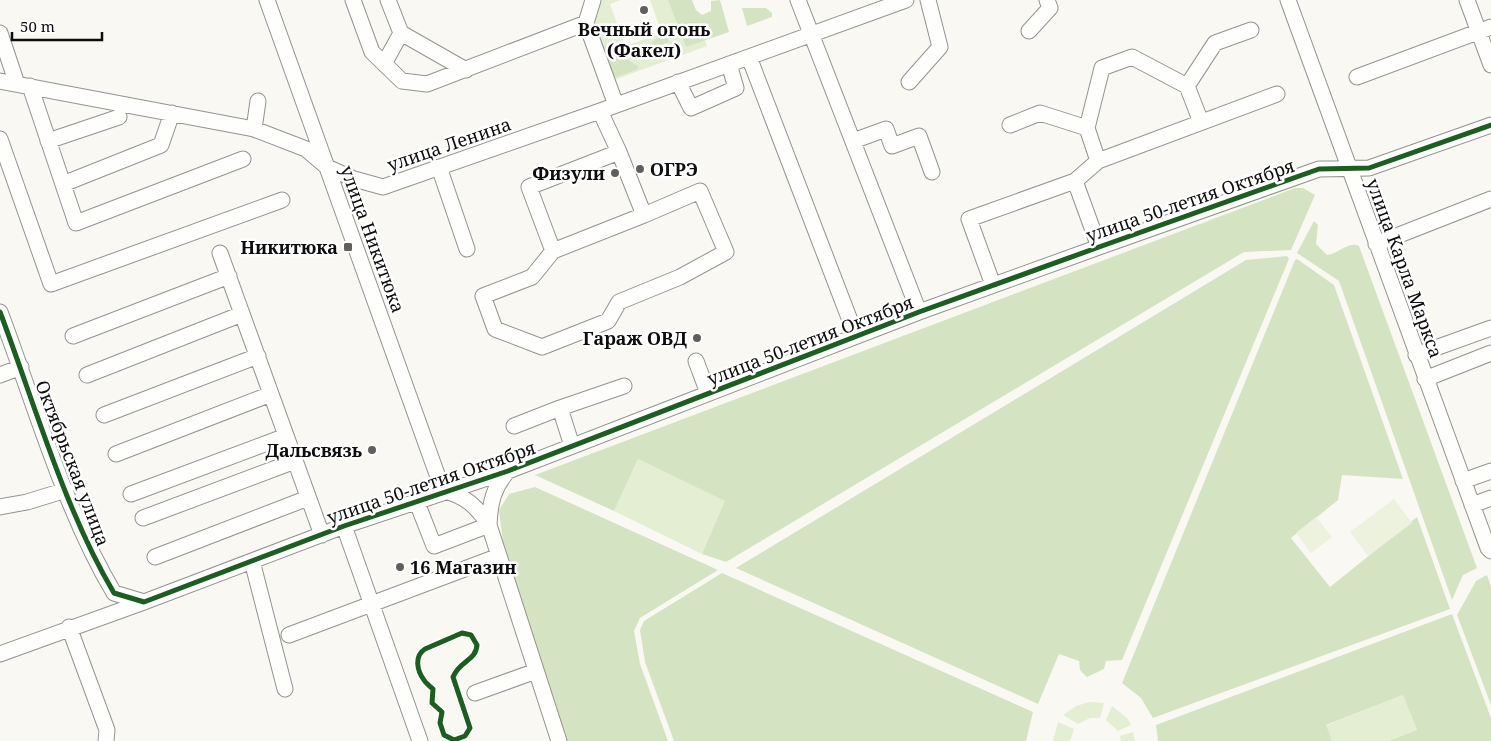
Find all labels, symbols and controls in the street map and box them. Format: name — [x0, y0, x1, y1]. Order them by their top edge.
marker: Вечный огонь (Факел) — [638, 4, 650, 16]
scale bar — [12, 10, 102, 42]
text: 50 m — [20, 16, 55, 36]
place label: Вечный огонь (Факел) — [578, 17, 710, 62]
street label: улица Ленина — [384, 112, 514, 176]
street label: улица 50-летия Октября — [1082, 153, 1298, 247]
place label: ОГРЭ — [650, 157, 698, 181]
place label: Физули — [532, 161, 605, 185]
street label: улица Никитюка — [335, 162, 411, 316]
marker: ОГРЭ — [634, 163, 646, 175]
marker: Физули — [609, 167, 621, 179]
street label: улица Карла Маркса — [1361, 175, 1449, 361]
place label: Никитюка — [240, 235, 338, 259]
marker: Никитюка — [342, 241, 354, 253]
street label: улица 50-летия Октября — [703, 290, 917, 390]
place label: Гараж ОВД — [583, 326, 687, 350]
marker: Гараж ОВД — [691, 332, 703, 344]
street label: Октябрьская улица — [30, 377, 116, 549]
street label: улица 50-летия Октября — [323, 435, 539, 529]
place label: Дальсвязь — [266, 438, 362, 462]
marker: Дальсвязь — [366, 444, 378, 456]
place label: 16 Магазин — [410, 555, 516, 579]
marker: 16 Магазин — [394, 561, 406, 573]

